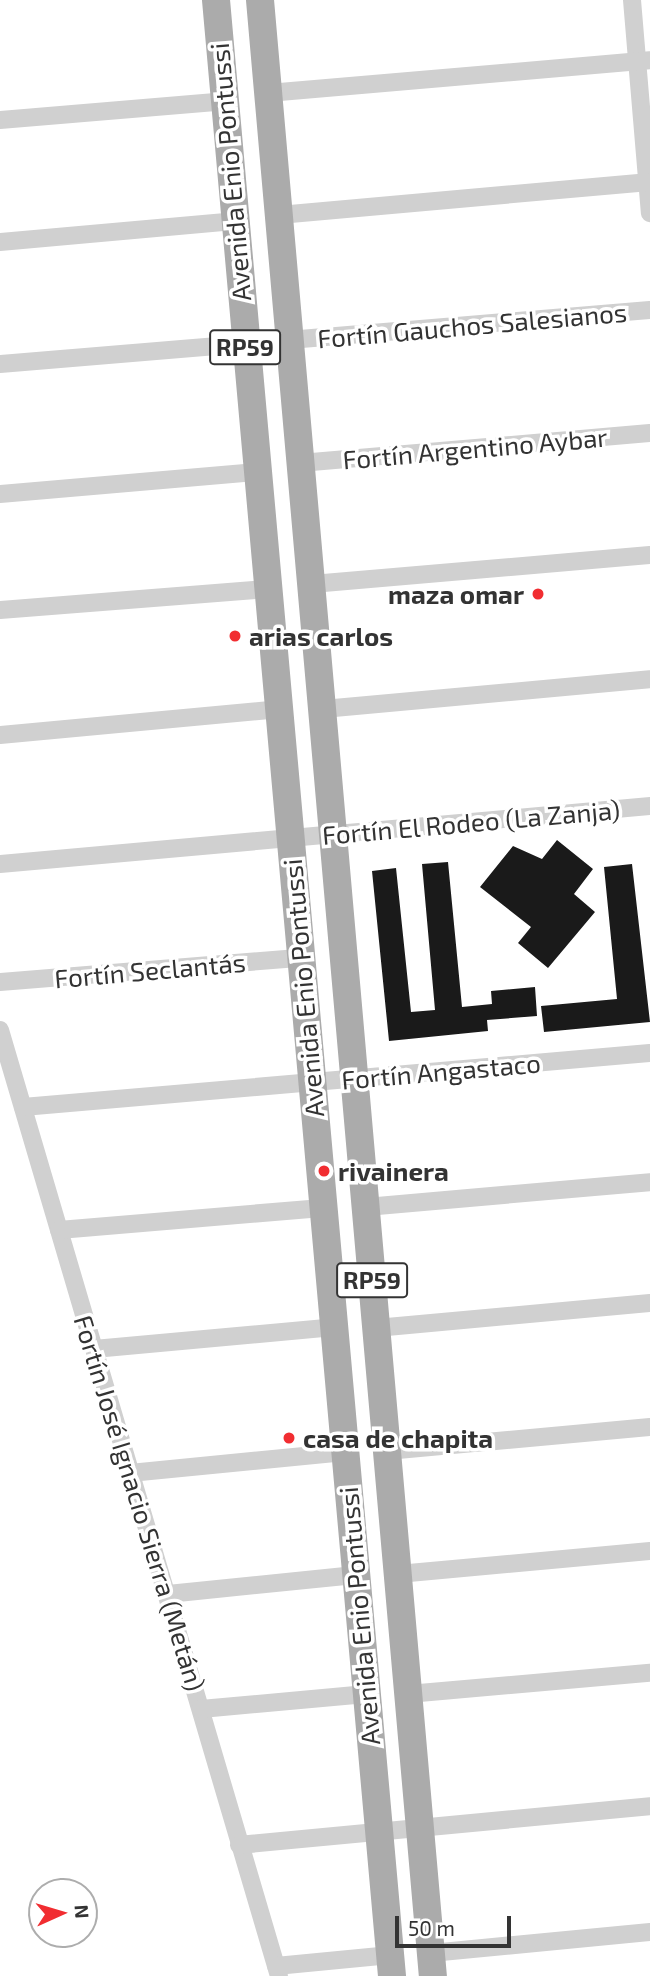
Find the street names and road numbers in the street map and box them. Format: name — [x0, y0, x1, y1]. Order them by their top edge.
street label: Avenida Enio Pontussi — [203, 42, 257, 302]
street label: Fortín Gauchos Salesianos — [316, 296, 628, 354]
road number: RP59 — [208, 326, 282, 368]
street label: Fortín Argentino Aybar — [341, 421, 609, 475]
street label: Fortín El Rodeo (La Zanja) — [320, 793, 622, 851]
street label: Avenida Enio Pontussi — [276, 858, 330, 1118]
street label: Fortín Seclantás — [53, 946, 247, 994]
street label: Fortín Angastaco — [340, 1047, 542, 1095]
road number: RP59 — [335, 1260, 409, 1300]
street label: Fortín José Ignacio Sierra (Metán) — [68, 1311, 212, 1695]
street label: Avenida Enio Pontussi — [332, 1486, 386, 1746]

